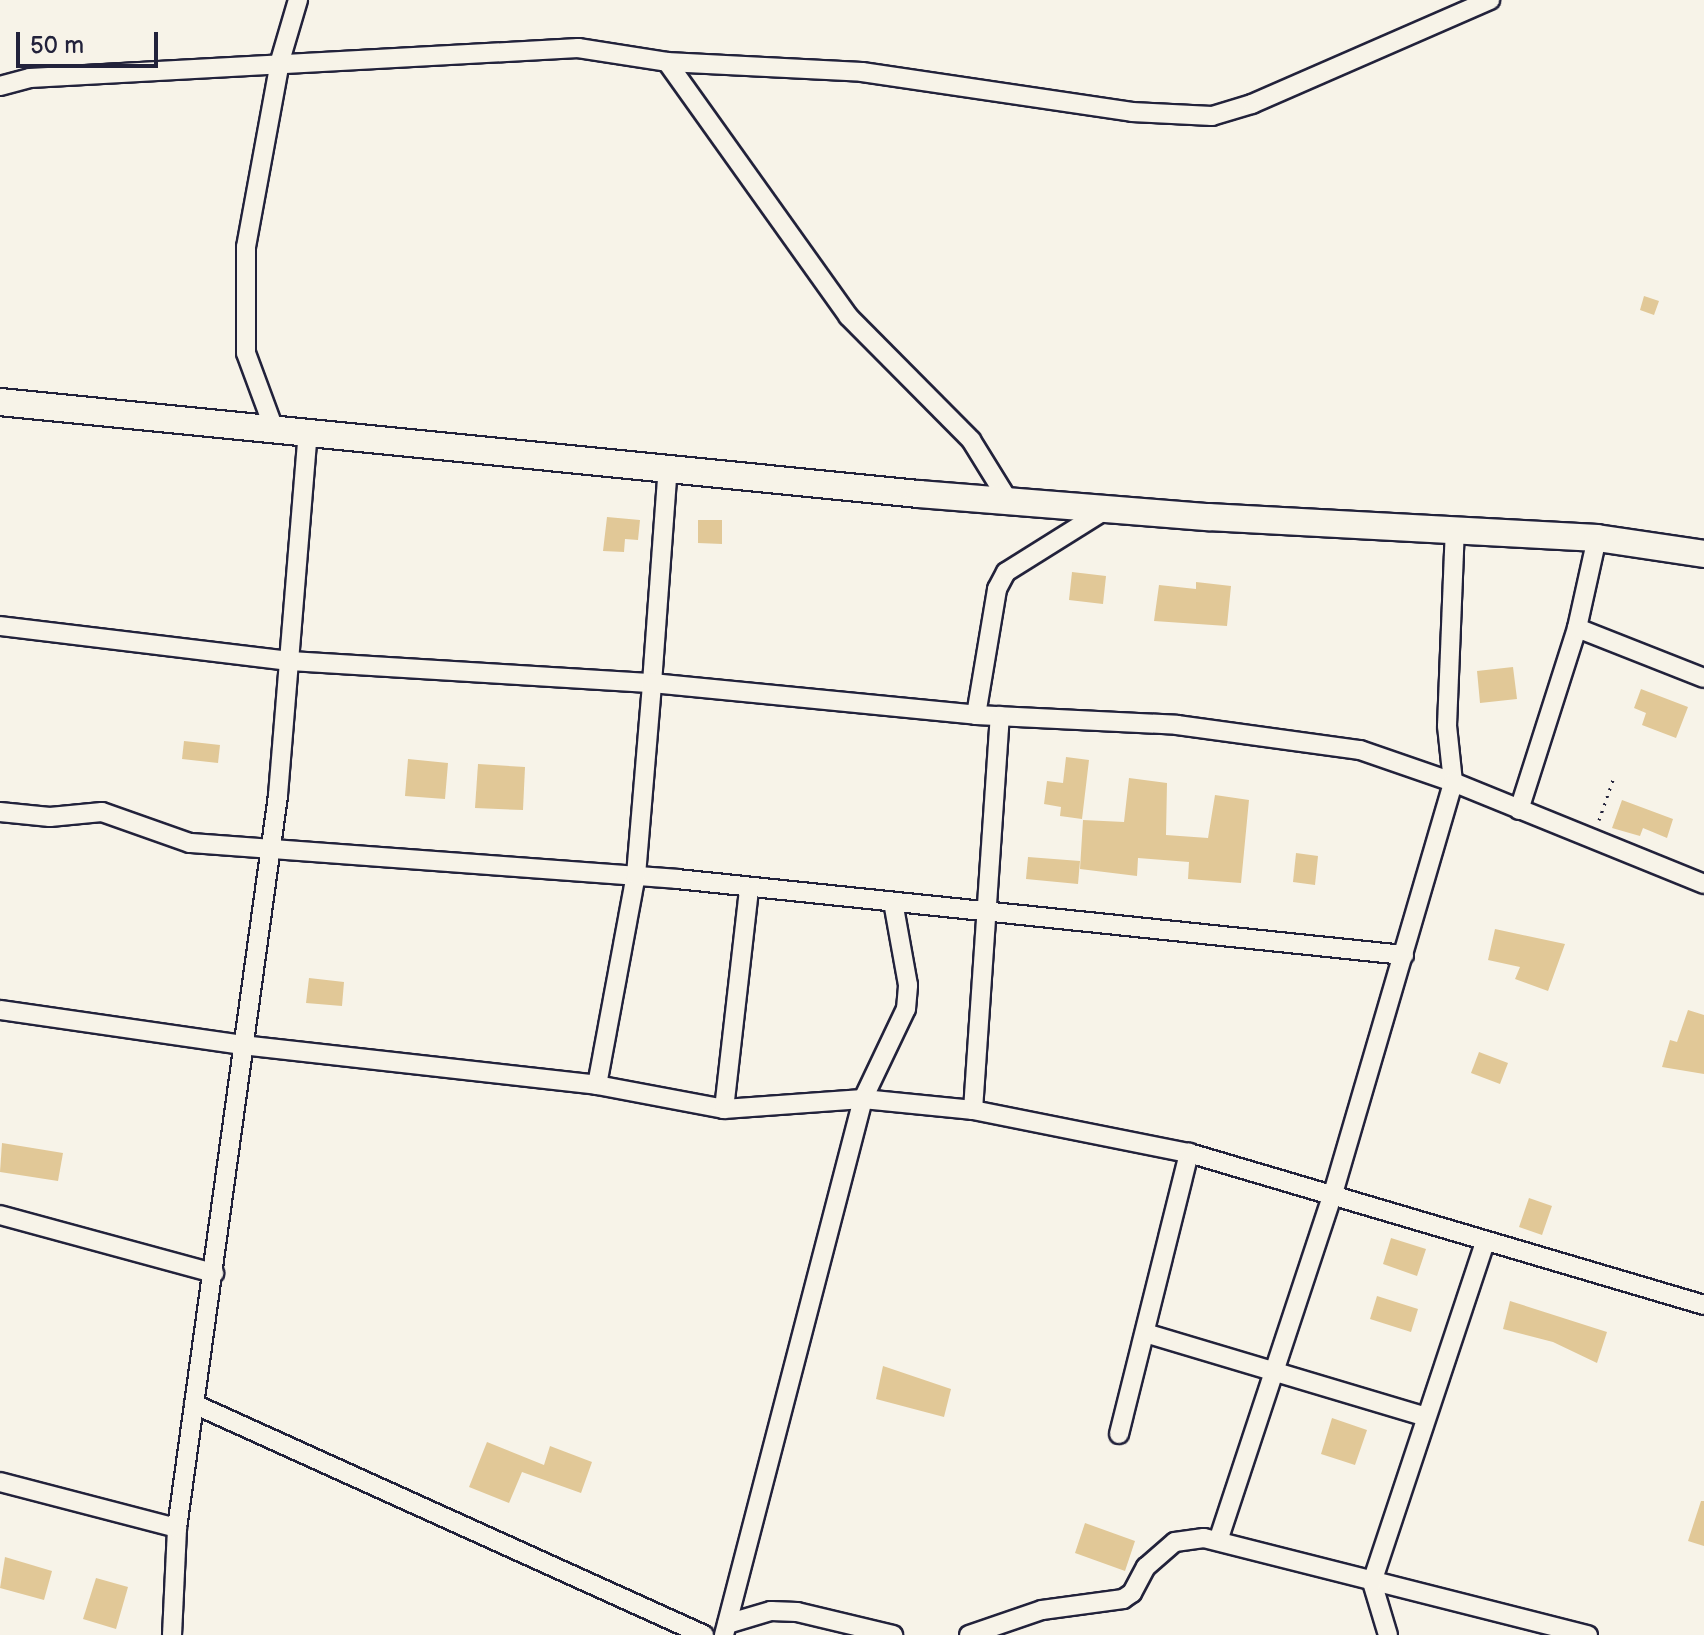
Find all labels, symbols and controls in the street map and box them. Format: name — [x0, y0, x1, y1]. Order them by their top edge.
scale bar — [20, 16, 162, 66]
text: 50 m — [30, 31, 84, 60]

